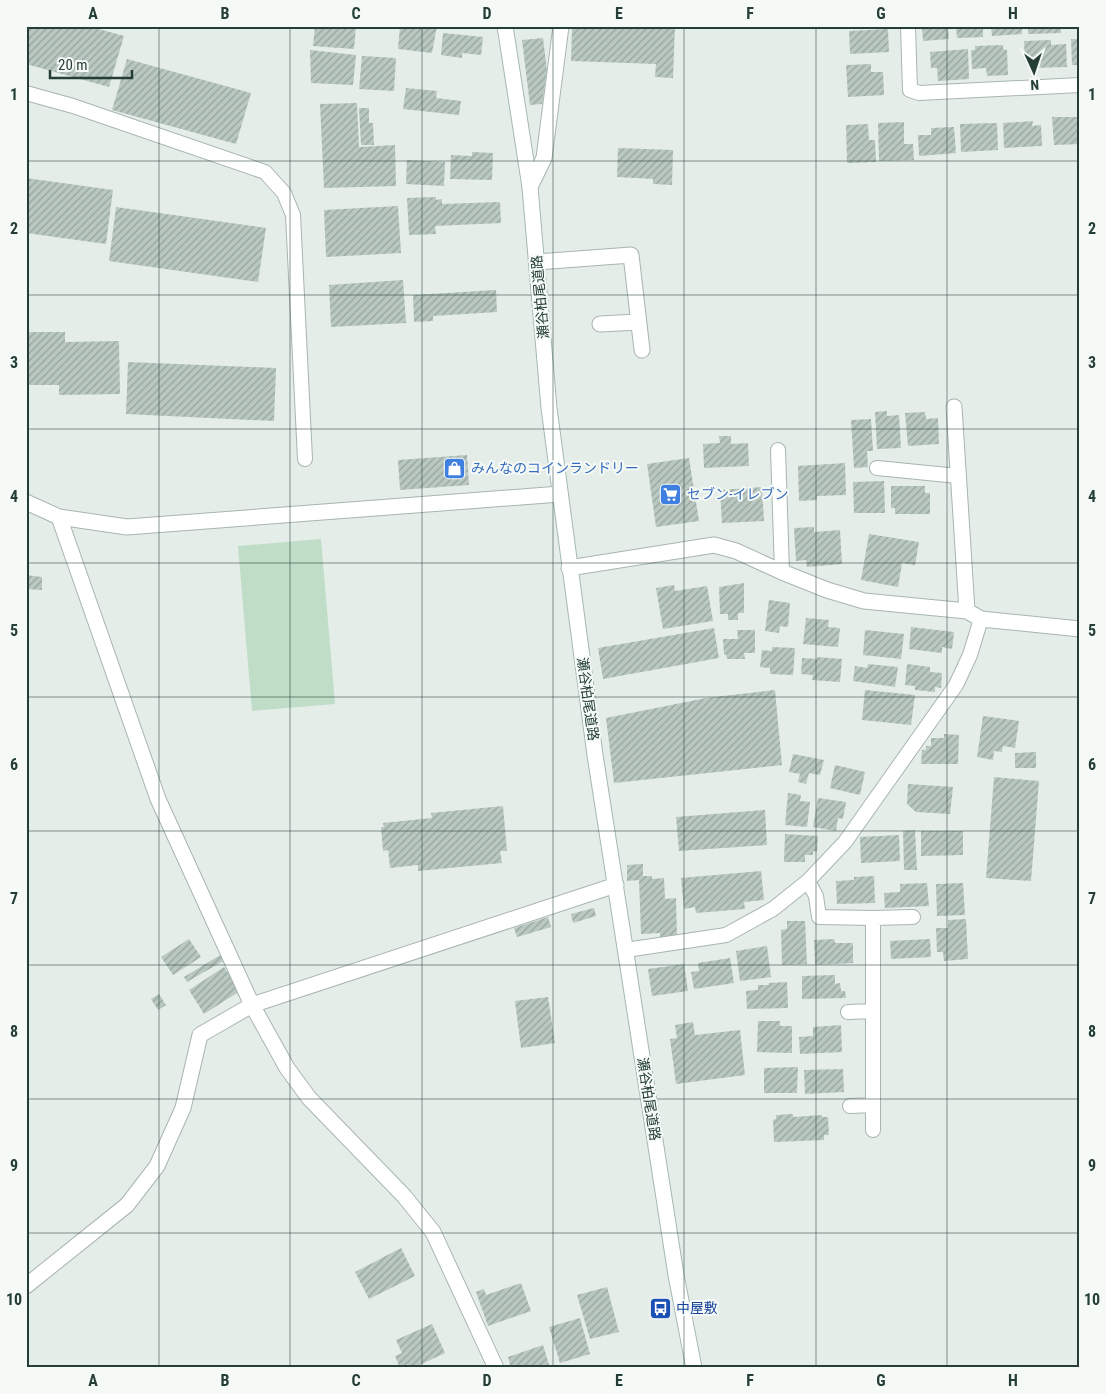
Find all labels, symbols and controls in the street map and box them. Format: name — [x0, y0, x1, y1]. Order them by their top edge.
text: A — [88, 4, 98, 23]
text: B — [221, 4, 230, 23]
text: C — [351, 4, 361, 23]
text: D — [482, 4, 492, 23]
text: E — [615, 4, 623, 23]
text: F — [746, 4, 754, 23]
text: G — [876, 4, 886, 23]
text: H — [1008, 4, 1018, 23]
scale bar — [50, 48, 132, 80]
north arrow — [1008, 48, 1058, 98]
text: 20 m — [58, 56, 88, 74]
text: N — [1030, 77, 1039, 93]
text: 1 — [10, 85, 18, 104]
text: 1 — [1088, 85, 1096, 104]
text: 2 — [10, 219, 18, 238]
text: 2 — [1088, 219, 1096, 238]
street label: 瀬谷柏尾道路 — [528, 254, 552, 340]
text: 3 — [10, 353, 18, 372]
text: 3 — [1088, 353, 1096, 372]
shop icon: みんなのコインランドリー — [443, 456, 467, 480]
place label: みんなのコインランドリー — [471, 460, 639, 476]
supermarket icon: セブン-イレブン — [659, 482, 683, 506]
place label: セブン-イレブン — [687, 486, 788, 502]
text: 4 — [10, 487, 18, 506]
text: 4 — [1088, 487, 1096, 506]
text: 5 — [10, 621, 18, 640]
text: 5 — [1088, 621, 1096, 640]
street label: 瀬谷柏尾道路 — [574, 656, 602, 742]
text: 6 — [10, 755, 18, 774]
text: 6 — [1088, 755, 1096, 774]
text: 7 — [10, 889, 18, 908]
text: 7 — [1088, 889, 1096, 908]
text: 8 — [10, 1022, 18, 1041]
text: 8 — [1088, 1022, 1096, 1041]
street label: 瀬谷柏尾道路 — [635, 1056, 663, 1142]
text: 9 — [10, 1156, 18, 1175]
text: 9 — [1088, 1156, 1096, 1175]
text: 10 — [6, 1290, 22, 1309]
text: 10 — [1084, 1290, 1100, 1309]
bus stop icon: 中屋敷 — [648, 1296, 672, 1320]
place label: 中屋敷 — [676, 1300, 718, 1316]
text: A — [88, 1371, 98, 1390]
text: B — [221, 1371, 230, 1390]
text: C — [351, 1371, 361, 1390]
text: D — [482, 1371, 492, 1390]
text: E — [615, 1371, 623, 1390]
text: F — [746, 1371, 754, 1390]
text: G — [876, 1371, 886, 1390]
text: H — [1008, 1371, 1018, 1390]

